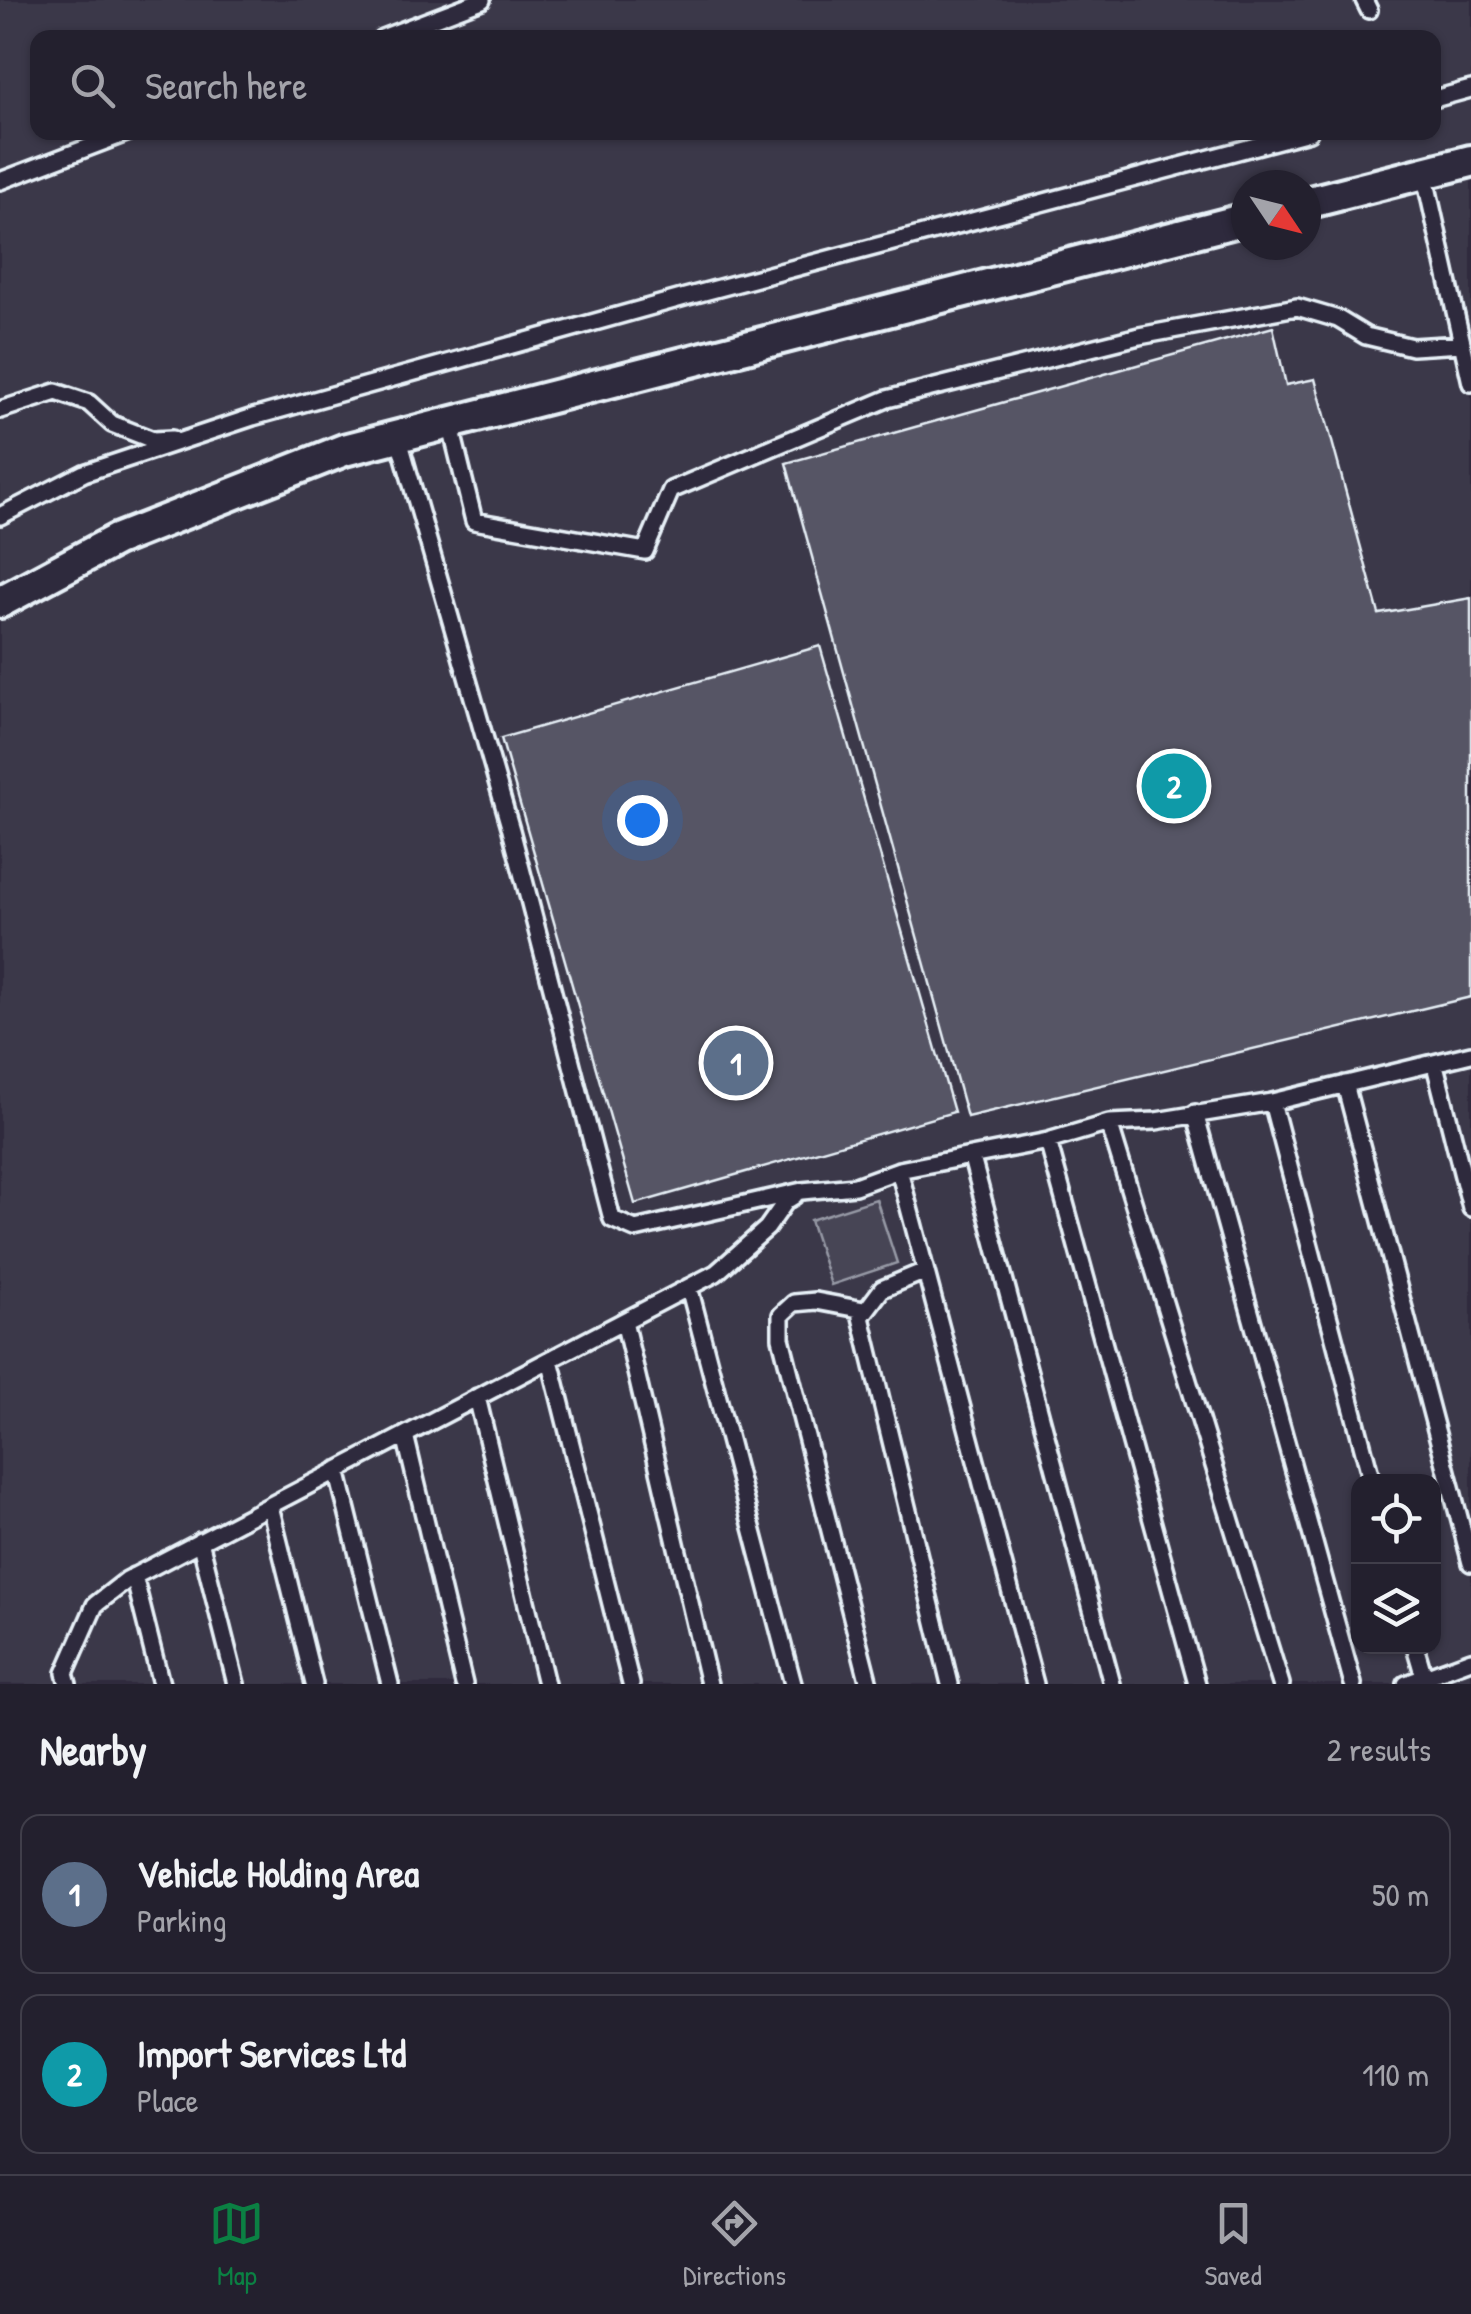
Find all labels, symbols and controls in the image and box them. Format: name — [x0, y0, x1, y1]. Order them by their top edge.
search box — [30, 30, 1441, 140]
icon: search — [65, 58, 120, 113]
text: Search here — [145, 59, 307, 111]
north arrow — [1231, 170, 1321, 260]
pin: 2 — [1142, 748, 1206, 824]
your location — [617, 795, 668, 846]
pin: 1 — [704, 1026, 768, 1100]
map controls — [1351, 1474, 1441, 1654]
button: locate — [1351, 1474, 1441, 1564]
button: layers — [1351, 1564, 1441, 1654]
text: Nearby — [40, 1721, 147, 1778]
text: 2 results — [1327, 1728, 1431, 1771]
text: Vehicle Holding Area — [137, 1847, 419, 1899]
text: 1 — [69, 1873, 80, 1916]
text: 50 m — [1372, 1873, 1429, 1916]
text: Parking — [137, 1899, 226, 1942]
text: Import Services Ltd — [137, 2027, 406, 2079]
text: 2 — [67, 2053, 82, 2096]
text: 110 m — [1362, 2053, 1429, 2096]
text: Place — [137, 2079, 199, 2122]
tab: Map — [209, 2196, 264, 2294]
tab: Directions — [683, 2196, 786, 2294]
tab: Saved — [1205, 2196, 1262, 2294]

